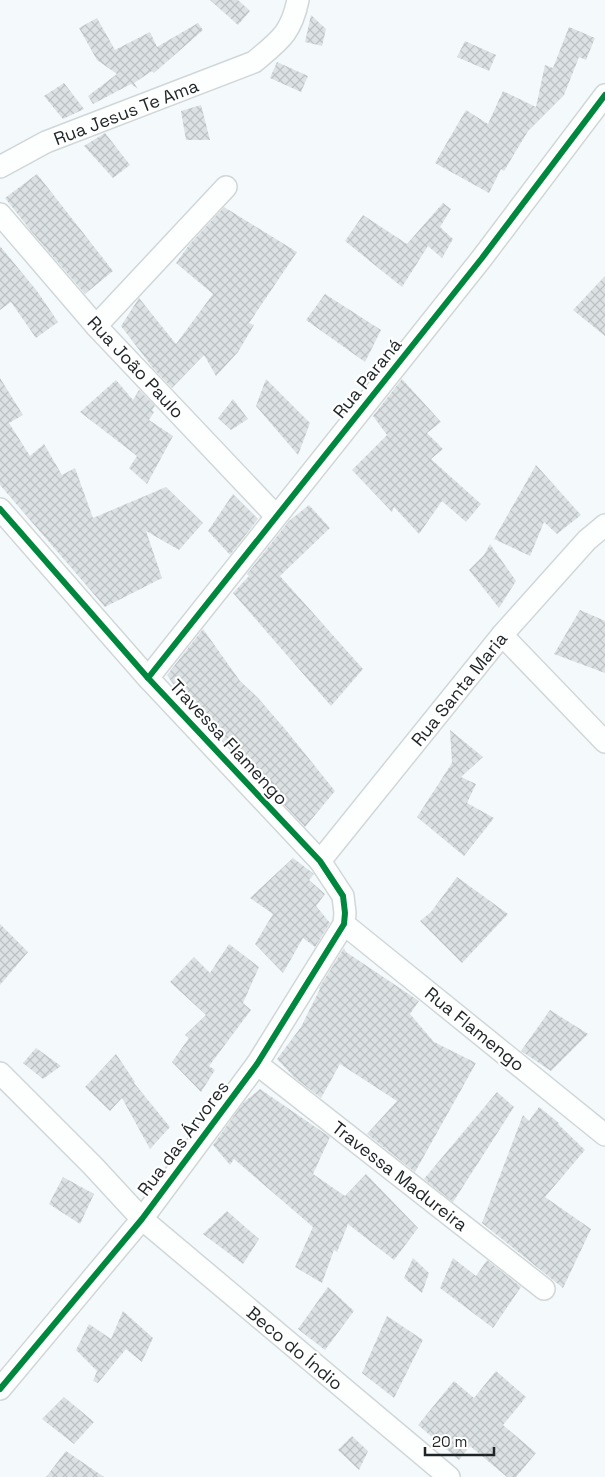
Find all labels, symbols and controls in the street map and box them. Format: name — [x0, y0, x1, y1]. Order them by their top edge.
street label: Rua Jesus Te Ama — [50, 74, 202, 150]
street label: Rua João Paulo — [83, 311, 189, 423]
street label: Rua Paraná — [328, 333, 406, 423]
street label: Rua Santa Maria — [406, 627, 512, 751]
street label: Travessa Flamengo — [165, 674, 293, 810]
street label: Rua Flamengo — [420, 982, 530, 1076]
street label: Rua das Árvores — [132, 1076, 234, 1200]
street label: Travessa Madureira — [327, 1116, 473, 1236]
street label: Beco do Índio — [242, 1301, 348, 1395]
scale bar — [425, 1424, 494, 1456]
text: 20 m — [432, 1432, 467, 1451]

